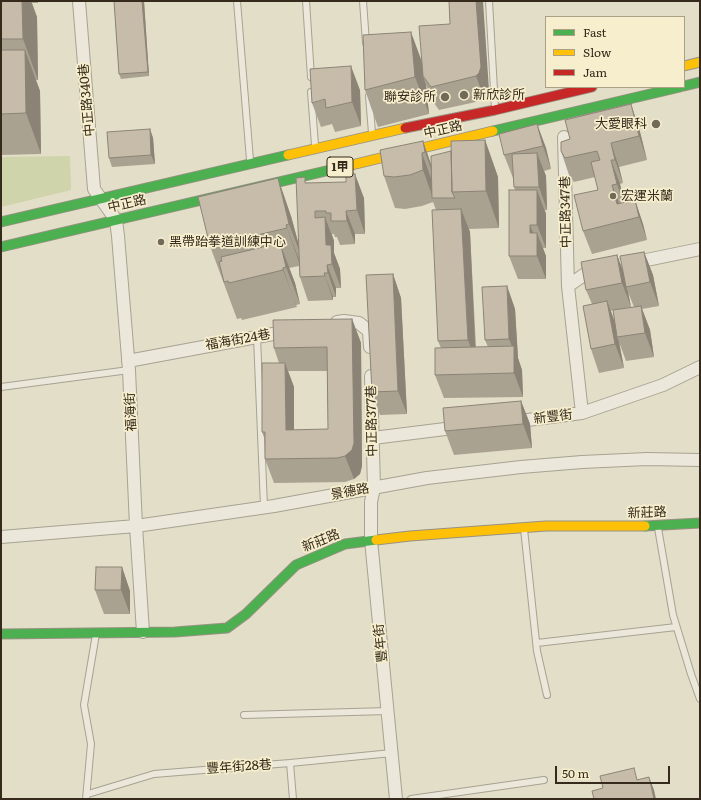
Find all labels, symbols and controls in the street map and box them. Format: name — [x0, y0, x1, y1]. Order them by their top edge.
legend — [545, 16, 685, 88]
text: Fast — [583, 23, 606, 41]
text: Slow — [583, 43, 611, 61]
street label: 中正路340巷 — [76, 63, 98, 137]
text: Jam — [583, 63, 607, 81]
place label: 新欣診所 — [473, 87, 525, 103]
place label: 聯安診所 — [384, 89, 436, 105]
marker: 新欣診所 — [458, 89, 470, 101]
marker: 聯安診所 — [439, 91, 451, 103]
place label: 大愛眼科 — [595, 116, 647, 132]
street label: 中正路 — [422, 118, 464, 142]
marker: 大愛眼科 — [650, 118, 662, 130]
road number: 1甲 — [327, 157, 353, 177]
street label: 中正路347巷 — [558, 176, 574, 248]
place label: 宏運米蘭 — [621, 188, 673, 204]
marker: 宏運米蘭 — [608, 191, 618, 201]
street label: 中正路 — [106, 192, 148, 216]
place label: 黑帶跆拳道訓練中心 — [169, 234, 286, 250]
marker: 黑帶跆拳道訓練中心 — [156, 237, 166, 247]
street label: 福海街24巷 — [204, 327, 272, 353]
street label: 中正路377巷 — [364, 385, 380, 457]
street label: 福海街 — [122, 392, 140, 432]
street label: 新豐街 — [533, 407, 573, 427]
street label: 景德路 — [329, 481, 371, 503]
street label: 新莊路 — [627, 505, 667, 521]
street label: 新莊路 — [300, 526, 342, 556]
street label: 豐年街 — [371, 623, 391, 663]
street label: 豐年街28巷 — [206, 757, 272, 777]
scale bar — [557, 758, 672, 784]
text: 50 m — [562, 764, 589, 782]

